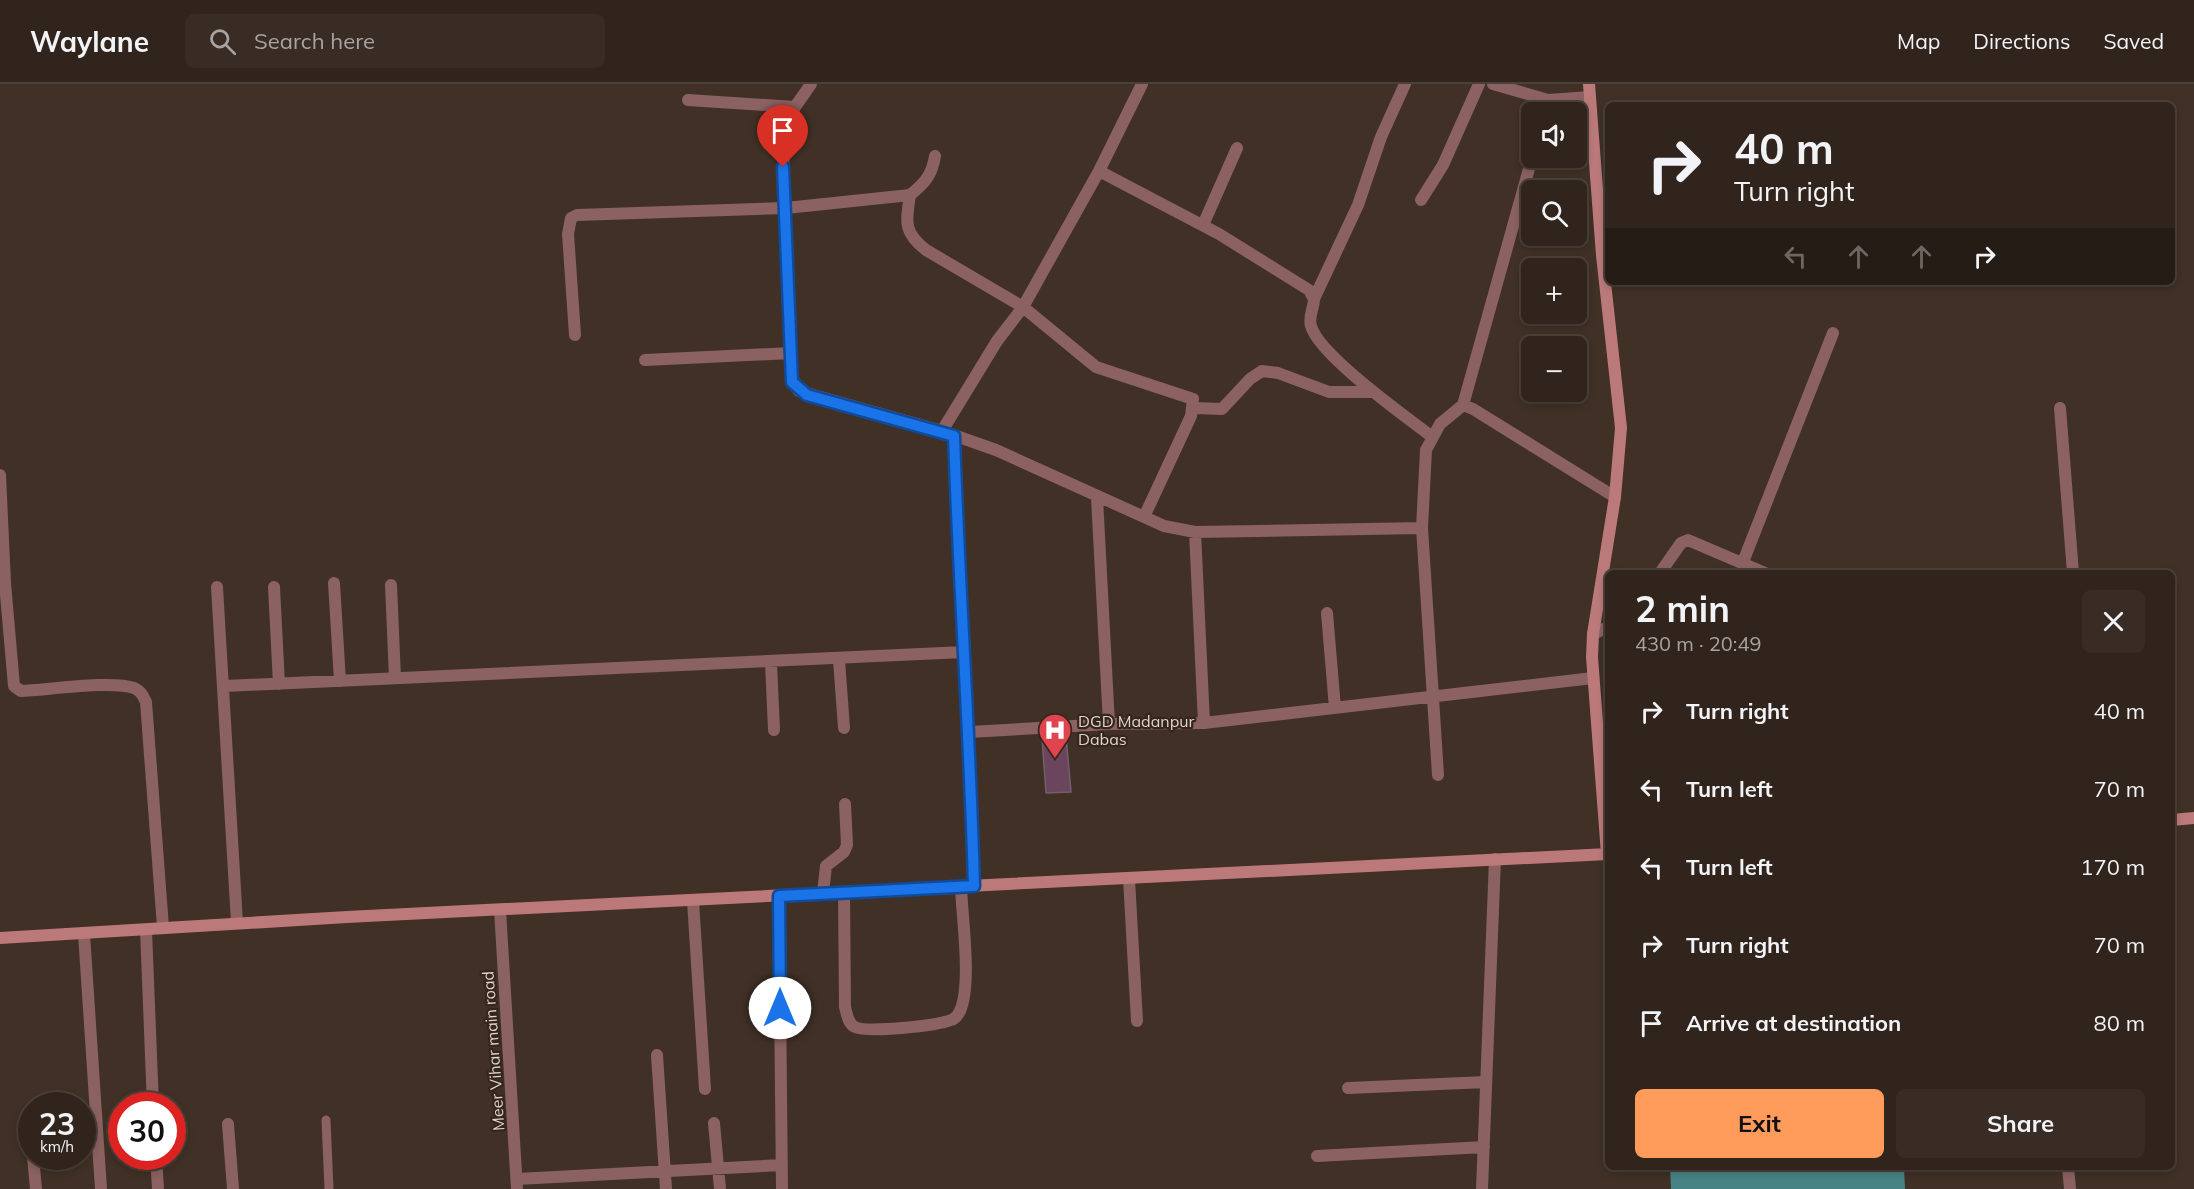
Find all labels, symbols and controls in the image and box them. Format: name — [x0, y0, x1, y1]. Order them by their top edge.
search box — [185, 14, 605, 68]
text: Waylane — [30, 24, 149, 59]
icon: search — [206, 25, 239, 58]
text: Search here — [254, 27, 375, 55]
text: Map — [1897, 28, 1940, 54]
text: Directions — [1973, 28, 2070, 54]
text: Saved — [2103, 28, 2164, 54]
map controls — [1521, 102, 1587, 402]
button: sound — [1521, 102, 1587, 168]
pin — [757, 105, 808, 167]
icon: arrive — [766, 114, 799, 147]
text: 40 m — [1734, 122, 1834, 175]
icon: right — [1635, 126, 1713, 204]
text: Turn right — [1734, 174, 1854, 208]
button: search — [1521, 180, 1587, 246]
icon: left — [1779, 240, 1812, 273]
icon: ahead — [1842, 240, 1875, 273]
icon: ahead — [1905, 240, 1938, 273]
icon: right — [1968, 240, 2001, 273]
button: + — [1521, 258, 1587, 324]
button: − — [1521, 336, 1587, 402]
text: 2 min — [1635, 586, 1730, 631]
button: close — [2082, 590, 2145, 653]
text: 430 m · 20:49 — [1635, 631, 1761, 656]
icon: right — [1635, 695, 1668, 728]
text: Turn right — [1686, 697, 1789, 725]
text: 40 m — [2094, 697, 2145, 725]
place label: DGD Madanpur Dabas — [1078, 711, 1195, 749]
hospital icon: DGD Madanpur Dabas — [1037, 712, 1073, 759]
icon: left — [1635, 773, 1668, 806]
text: Turn left — [1686, 775, 1773, 803]
text: 70 m — [2094, 775, 2145, 803]
icon: left — [1635, 851, 1668, 884]
text: Turn left — [1686, 853, 1773, 881]
text: 170 m — [2080, 853, 2145, 881]
icon: right — [1635, 929, 1668, 962]
text: Turn right — [1686, 931, 1789, 959]
text: 70 m — [2094, 931, 2145, 959]
street label: Meer Vihar main road — [477, 970, 509, 1132]
position arrow — [748, 976, 812, 1040]
icon: arrive — [1635, 1007, 1668, 1040]
text: Arrive at destination — [1686, 1009, 1901, 1037]
text: 80 m — [2094, 1009, 2145, 1037]
button: Exit — [1635, 1089, 1884, 1158]
button: Share — [1896, 1089, 2145, 1158]
speed limit sign: 30 — [108, 1092, 186, 1170]
text: 23 — [39, 1105, 75, 1143]
text: km/h — [40, 1137, 74, 1156]

